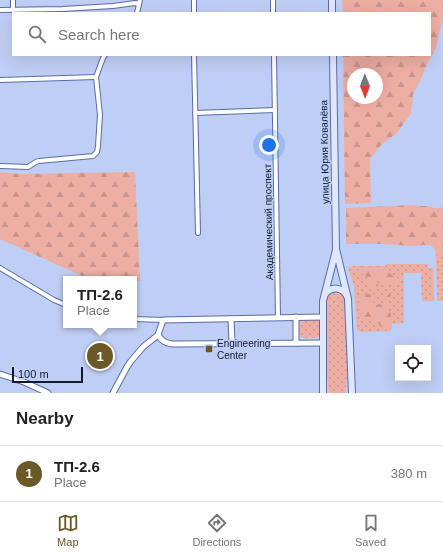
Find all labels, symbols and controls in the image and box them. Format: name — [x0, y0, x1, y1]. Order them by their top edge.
search box — [12, 12, 431, 56]
icon: search — [26, 23, 48, 45]
text: Search here — [58, 26, 140, 43]
north arrow — [347, 68, 383, 104]
street label: улица Юрия Ковалёва — [318, 99, 331, 204]
your location — [259, 135, 279, 155]
street label: Академический проспект — [262, 163, 275, 280]
popup — [63, 276, 137, 328]
text: ТП-2.6 — [77, 286, 123, 303]
text: Place — [77, 303, 110, 318]
place label: Engineering Center — [217, 338, 270, 361]
pin: 1 — [87, 341, 113, 371]
marker: Engineering Center — [204, 344, 214, 354]
map controls — [395, 345, 431, 381]
button: locate — [395, 345, 431, 381]
scale bar — [12, 365, 83, 384]
text: 100 m — [18, 368, 49, 380]
text: Nearby — [16, 409, 74, 428]
text: ТП-2.6 — [54, 458, 100, 475]
text: 1 — [25, 466, 33, 481]
text: 380 m — [391, 466, 427, 481]
text: Place — [54, 475, 87, 490]
tab: Map — [57, 512, 79, 548]
tab: Directions — [192, 512, 241, 548]
tab: Saved — [355, 512, 386, 548]

